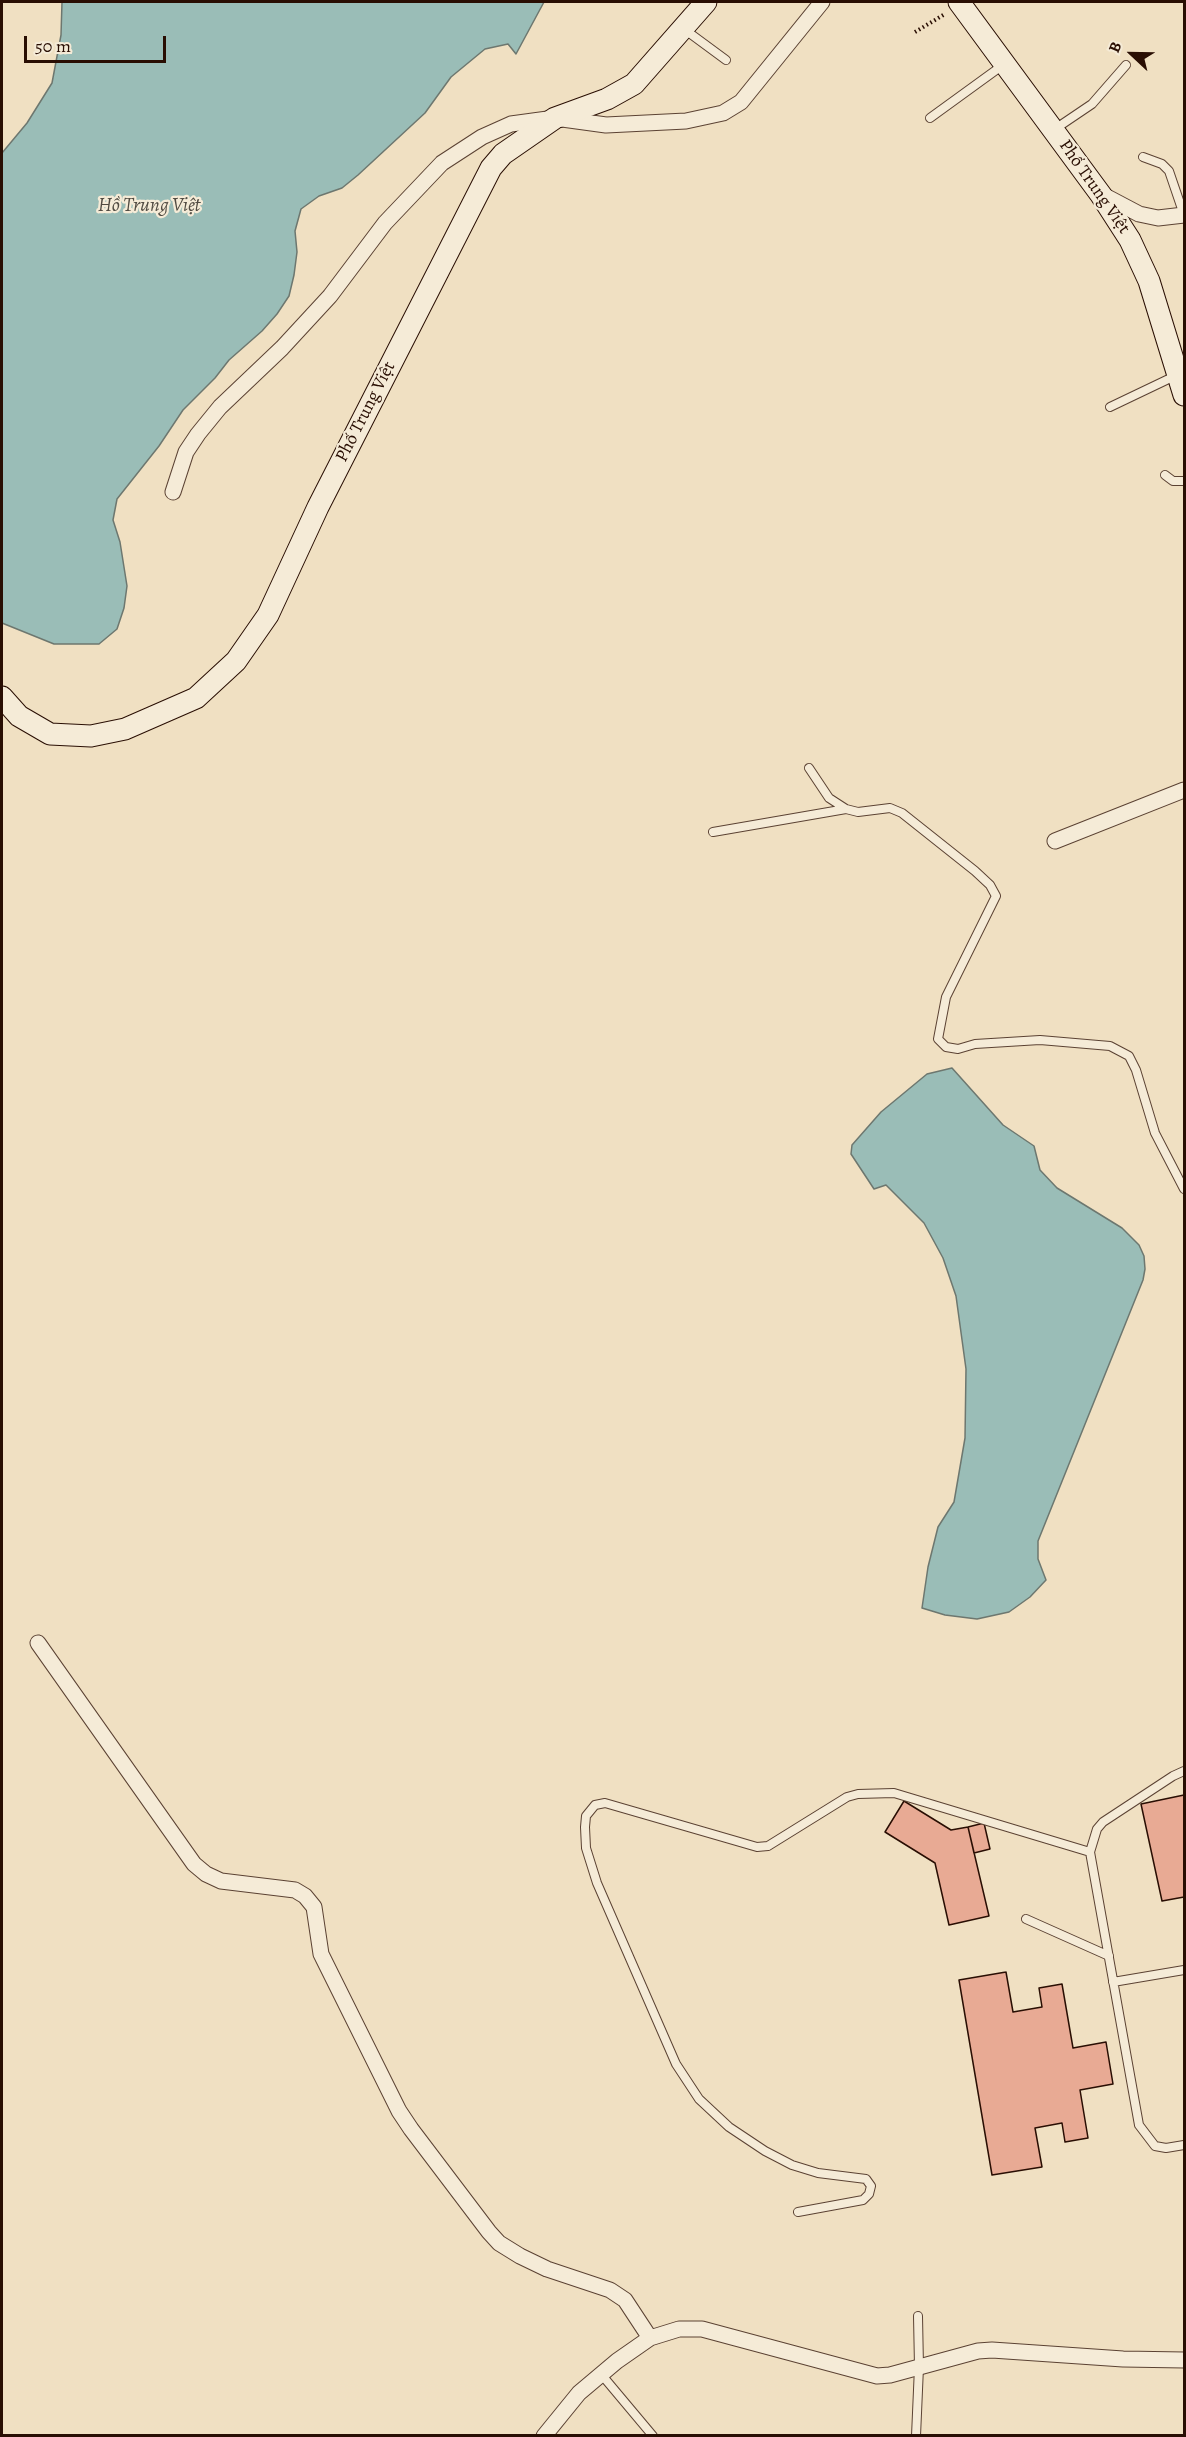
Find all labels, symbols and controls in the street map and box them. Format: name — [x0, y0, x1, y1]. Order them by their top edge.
scale bar — [27, 24, 170, 62]
north arrow — [1102, 24, 1162, 84]
text: 50 m — [35, 34, 71, 58]
text: B — [1103, 38, 1127, 56]
street label: Phố Trung Việt — [1054, 136, 1134, 238]
water label: Hồ Trung Việt — [98, 194, 200, 218]
street label: Phố Trung Việt — [331, 358, 401, 466]

